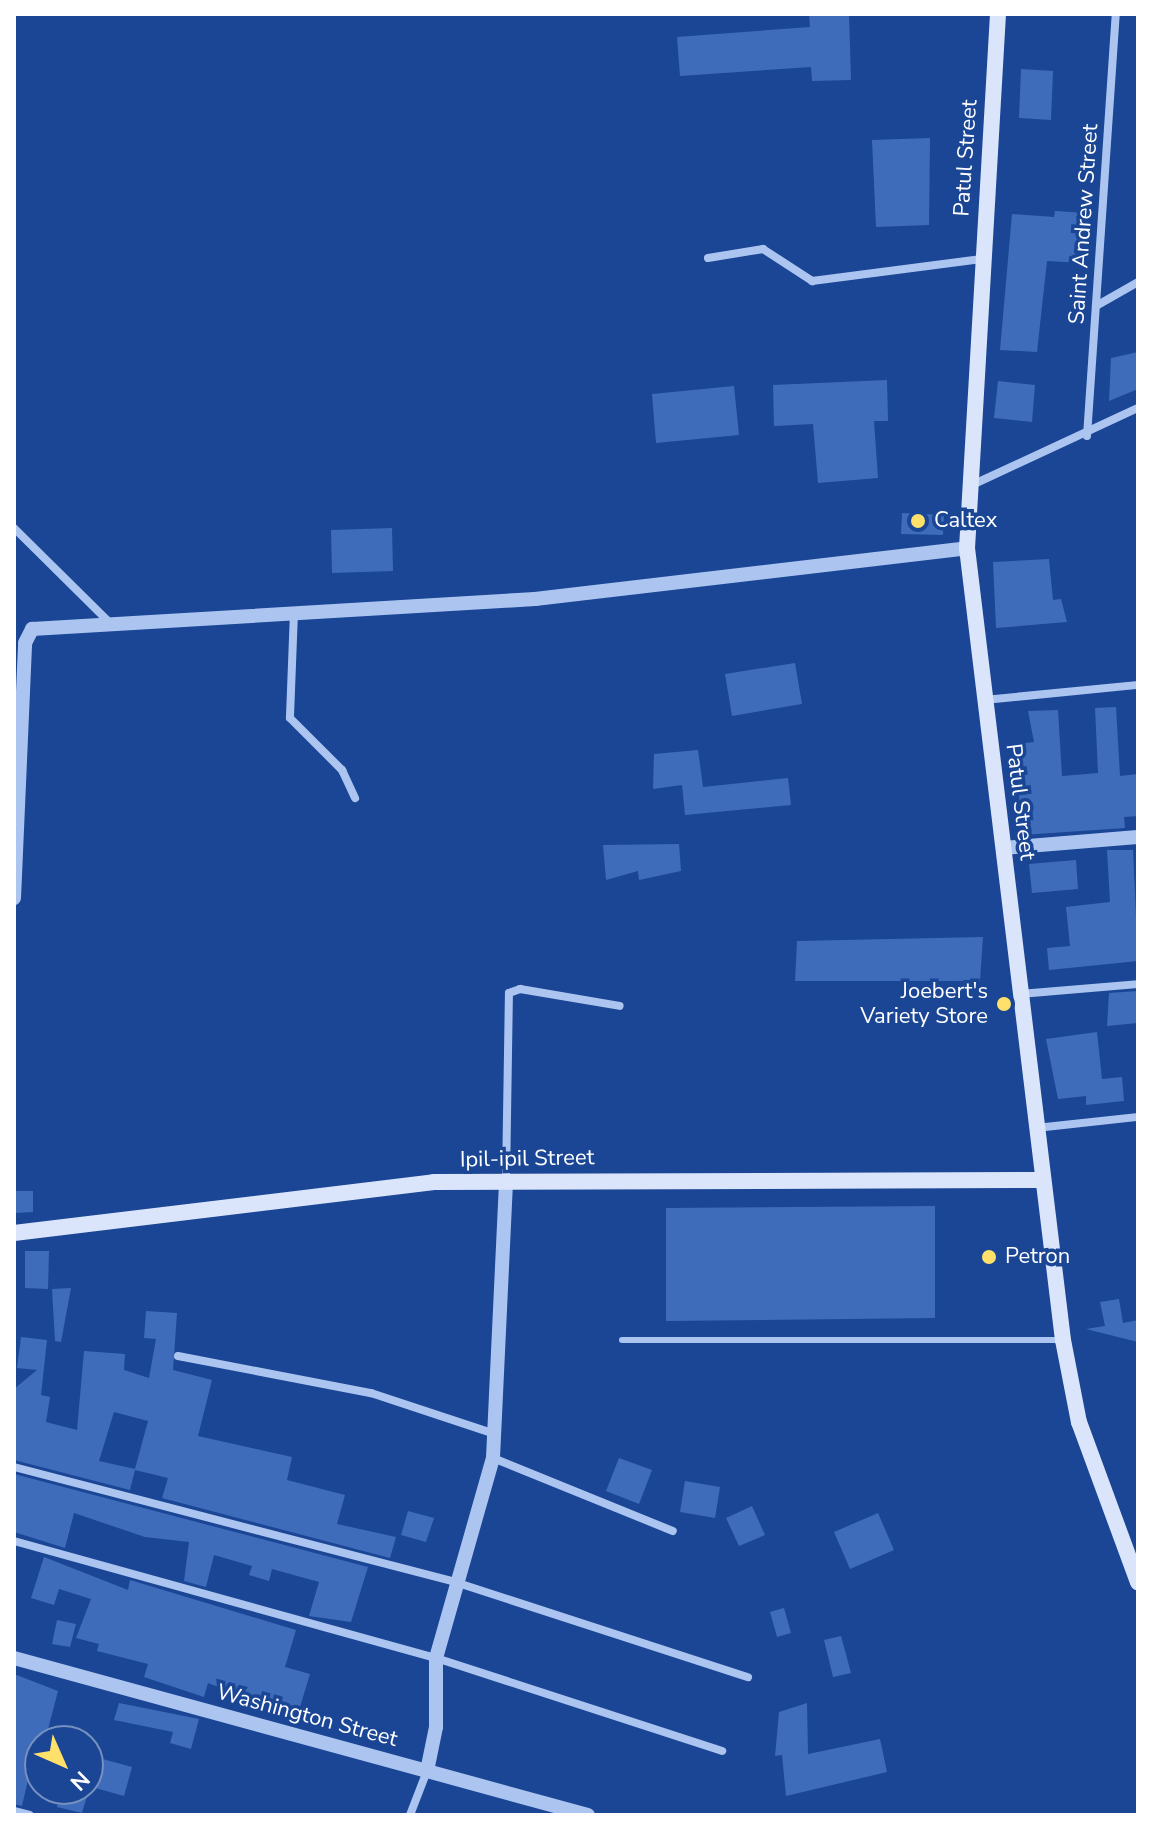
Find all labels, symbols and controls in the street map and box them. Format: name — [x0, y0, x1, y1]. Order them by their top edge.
street label: Patul Street — [949, 99, 983, 217]
street label: Saint Andrew Street — [1064, 123, 1104, 325]
place label: Caltex — [934, 508, 997, 534]
marker: Caltex — [909, 512, 927, 530]
street label: Patul Street — [1000, 742, 1040, 862]
place label: Joebert's Variety Store — [860, 978, 988, 1030]
marker: Joebert's Variety Store — [995, 995, 1013, 1013]
street label: Ipil-ipil Street — [460, 1145, 594, 1173]
place label: Petron — [1005, 1244, 1070, 1270]
marker: Petron — [980, 1248, 998, 1266]
street label: Washington Street — [214, 1679, 400, 1753]
north arrow — [24, 1725, 104, 1805]
text: N — [63, 1764, 96, 1797]

